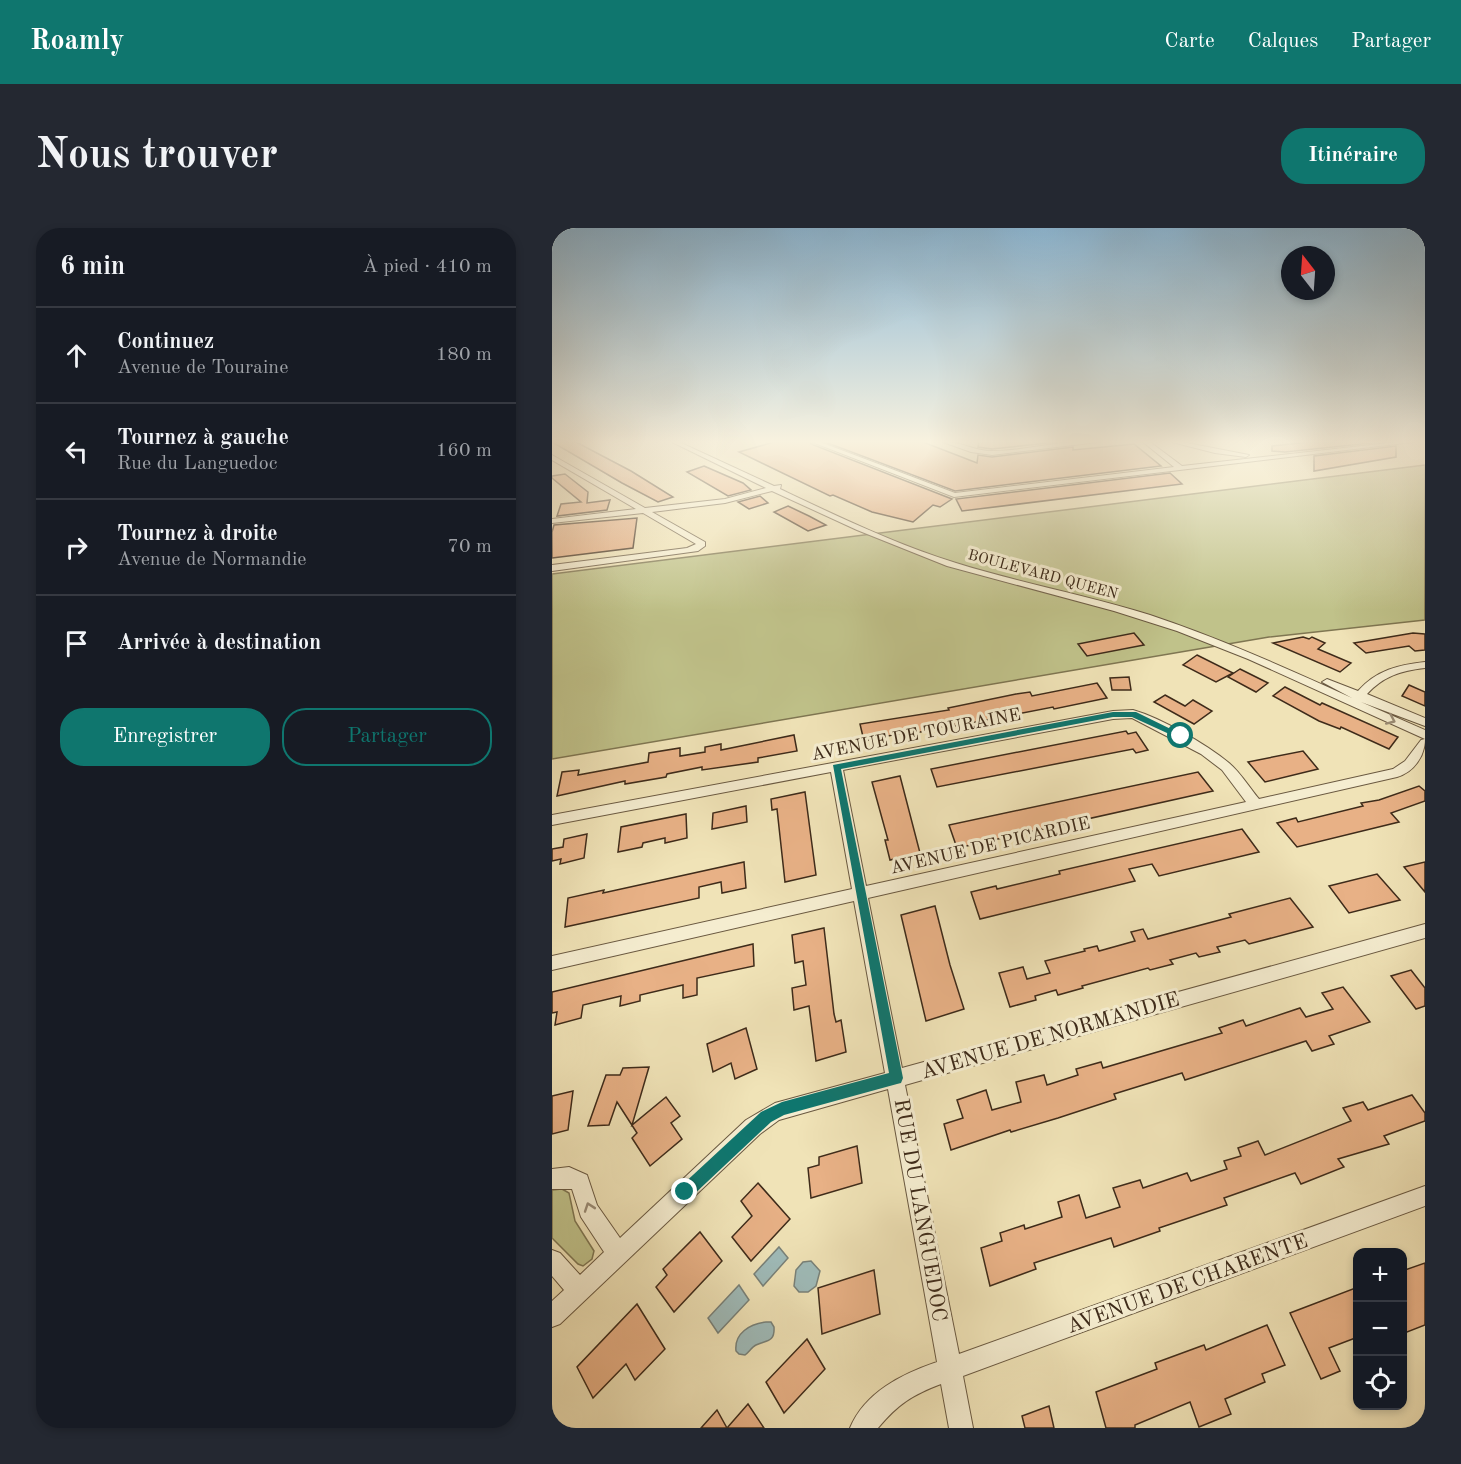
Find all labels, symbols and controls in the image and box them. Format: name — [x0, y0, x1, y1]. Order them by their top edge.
text: Roamly — [30, 28, 124, 56]
text: Carte — [1165, 31, 1215, 52]
text: Calques — [1248, 31, 1318, 52]
text: Partager — [1351, 31, 1431, 52]
button: Itinéraire — [1281, 128, 1425, 184]
text: Nous trouver — [36, 135, 278, 177]
north arrow — [1281, 246, 1335, 300]
text: 6 min — [60, 254, 125, 280]
text: À pied · 410 m — [363, 257, 492, 277]
text: Continuez — [117, 331, 214, 353]
icon: ahead — [60, 339, 93, 372]
text: 180 m — [436, 345, 492, 365]
text: Avenue de Touraine — [117, 358, 288, 378]
text: Tournez à gauche — [117, 427, 289, 449]
icon: left — [60, 435, 93, 468]
text: 160 m — [436, 441, 492, 461]
text: Rue du Languedoc — [117, 454, 277, 474]
text: Tournez à droite — [117, 523, 278, 545]
icon: right — [60, 531, 93, 564]
text: 70 m — [447, 537, 492, 557]
street label: BOULEVARD QUEEN — [966, 548, 1120, 603]
text: Avenue de Normandie — [117, 550, 306, 570]
icon: arrive — [60, 627, 93, 660]
text: Arrivée à destination — [117, 632, 321, 654]
street label: AVENUE DE TOURAINE — [810, 706, 1022, 764]
button: Enregistrer — [60, 708, 270, 766]
button: Partager — [282, 708, 492, 766]
one-way arrow — [1384, 713, 1395, 725]
route start — [1167, 722, 1193, 748]
street label: AVENUE DE PICARDIE — [889, 814, 1092, 878]
street label: AVENUE DE NORMANDIE — [919, 989, 1182, 1083]
street label: RUE DU LANGUEDOC — [890, 1097, 950, 1323]
route end — [671, 1178, 697, 1204]
one-way arrow — [583, 1202, 596, 1213]
street label: AVENUE DE CHARENTE — [1064, 1231, 1311, 1338]
map controls — [1353, 1248, 1407, 1410]
button: + — [1353, 1248, 1407, 1302]
button: − — [1353, 1302, 1407, 1356]
button: locate — [1353, 1356, 1407, 1410]

